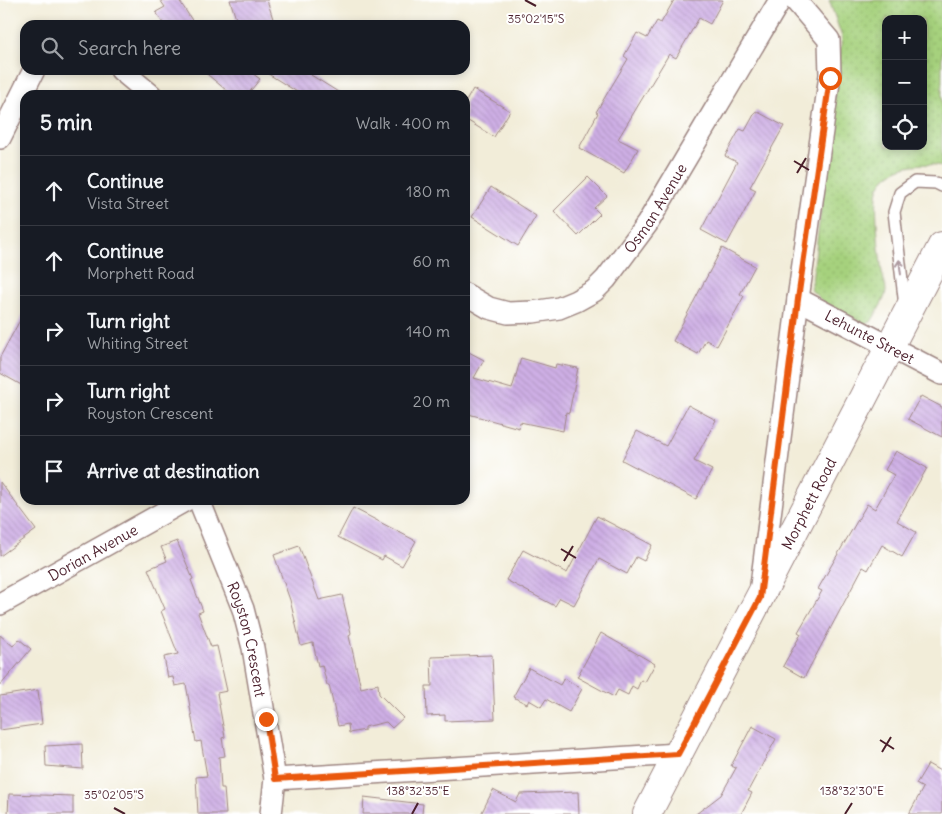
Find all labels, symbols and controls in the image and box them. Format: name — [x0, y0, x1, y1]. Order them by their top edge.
text: 35°02'15"S — [508, 11, 565, 26]
map controls — [882, 15, 927, 150]
button: + — [882, 15, 927, 60]
search box — [20, 20, 470, 75]
icon: search — [38, 34, 66, 62]
text: Search here — [78, 36, 181, 60]
button: − — [882, 60, 927, 105]
route start — [819, 67, 842, 90]
button: locate — [882, 105, 927, 150]
text: 5 min — [40, 109, 92, 136]
text: Walk · 400 m — [356, 113, 450, 133]
street label: Osman Avenue — [619, 160, 690, 257]
text: Continue — [87, 169, 164, 193]
icon: ahead — [40, 177, 68, 205]
text: 180 m — [406, 181, 450, 201]
text: Vista Street — [87, 193, 169, 213]
text: Continue — [87, 239, 164, 263]
icon: ahead — [40, 247, 68, 275]
text: 60 m — [412, 251, 450, 271]
one-way arrow — [895, 259, 905, 275]
text: Morphett Road — [87, 263, 194, 283]
street label: Lehunte Street — [822, 305, 918, 368]
text: Turn right — [87, 309, 170, 333]
icon: right — [40, 317, 68, 345]
text: 140 m — [406, 321, 450, 341]
text: Whiting Street — [87, 333, 188, 353]
text: Turn right — [87, 379, 170, 403]
icon: right — [40, 387, 68, 415]
text: 20 m — [413, 391, 450, 411]
text: Royston Crescent — [87, 403, 213, 423]
street label: Morphett Road — [777, 454, 840, 553]
icon: arrive — [40, 457, 68, 485]
text: Arrive at destination — [87, 459, 260, 483]
street label: Dorian Avenue — [44, 520, 141, 585]
street label: Royston Crescent — [223, 579, 271, 698]
route end — [255, 708, 278, 731]
text: 138°32'35"E — [386, 783, 450, 798]
text: 138°32'30"E — [820, 783, 884, 798]
text: 35°02'05"S — [84, 787, 144, 802]

